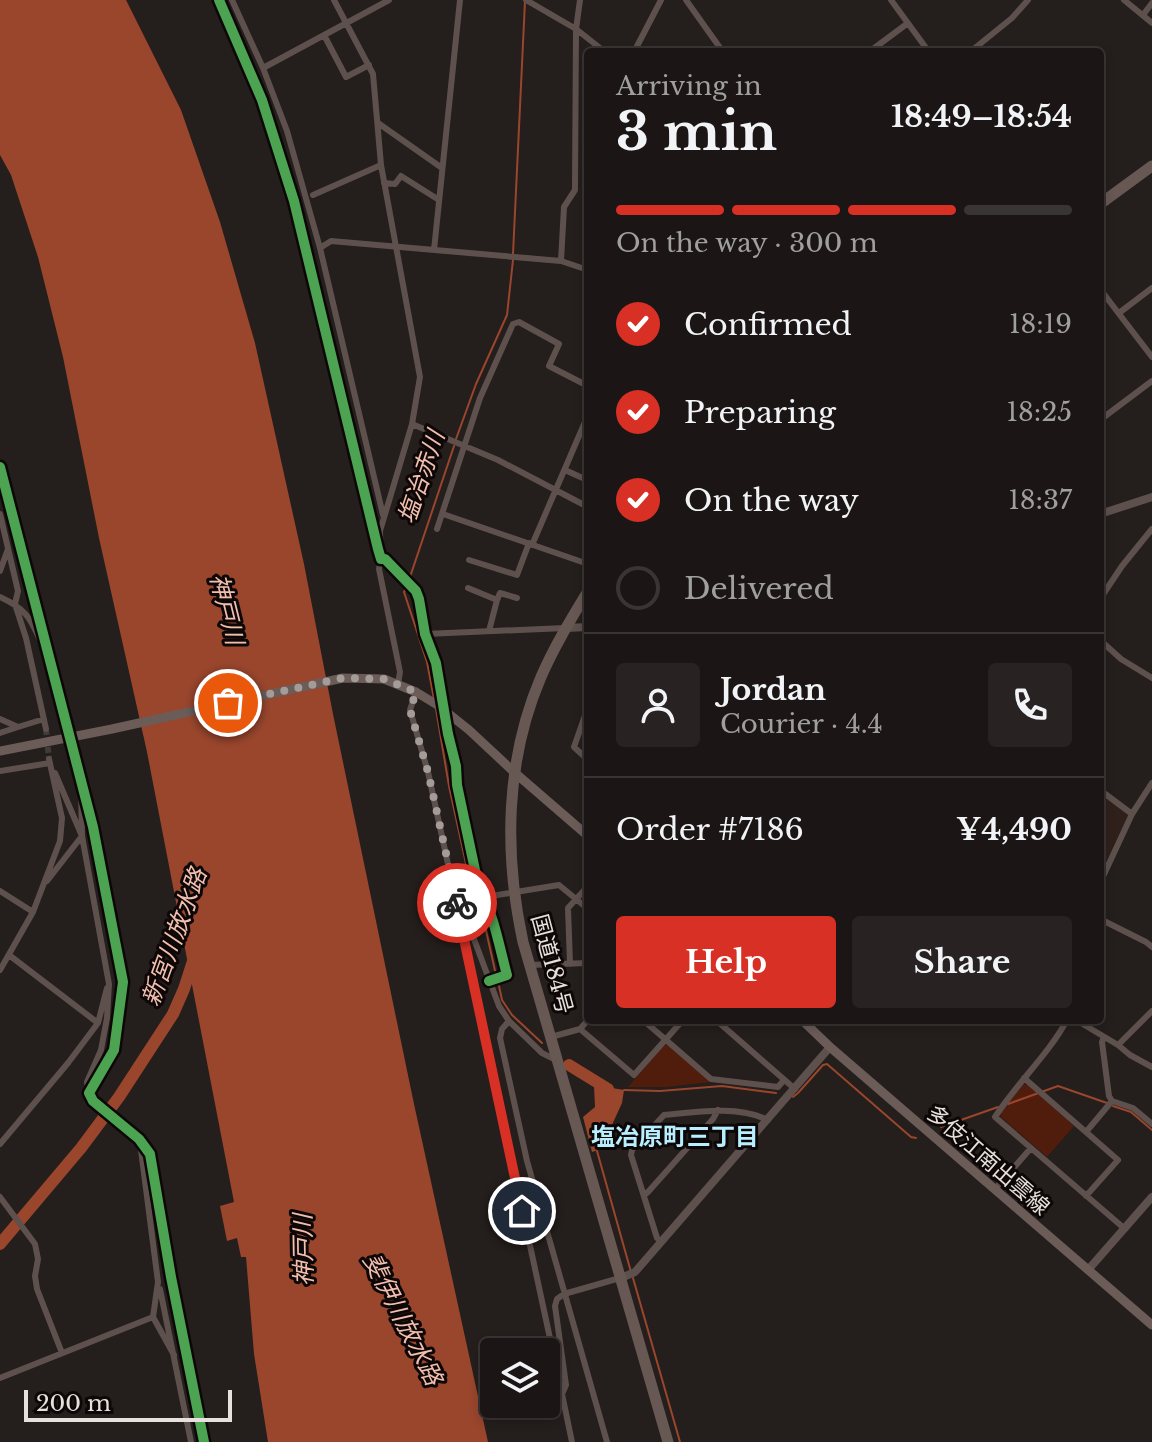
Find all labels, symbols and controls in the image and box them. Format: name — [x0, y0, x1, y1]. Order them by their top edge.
text: Arriving in — [616, 70, 762, 102]
text: 18:49–18:54 — [891, 98, 1072, 135]
text: 3 min — [616, 100, 777, 164]
text: On the way · 300 m — [616, 227, 878, 259]
icon: check — [616, 302, 660, 346]
text: Confirmed — [684, 306, 852, 343]
text: 18:19 — [1009, 308, 1072, 340]
icon: check — [616, 390, 660, 434]
text: Preparing — [684, 394, 836, 431]
text: 18:25 — [1006, 396, 1072, 428]
water label: 塩冶赤川 — [392, 424, 451, 527]
icon: check — [616, 478, 660, 522]
text: On the way — [684, 482, 859, 519]
text: 18:37 — [1008, 484, 1072, 516]
text: Delivered — [684, 570, 834, 607]
water label: 神戸川 — [204, 571, 251, 650]
button: person — [616, 663, 700, 747]
button: phone — [988, 663, 1072, 747]
pin — [194, 669, 262, 737]
text: Jordan — [720, 671, 826, 708]
icon: bag — [206, 681, 250, 725]
text: Courier · 4.4 — [720, 708, 883, 740]
text: Order #7186 — [616, 811, 804, 848]
text: ¥4,490 — [956, 811, 1072, 848]
water label: 新宮川放水路 — [136, 863, 213, 1010]
courier — [417, 863, 497, 943]
icon: bike — [435, 881, 479, 925]
street label: 国道184号 — [526, 911, 578, 1017]
button: Help — [616, 916, 836, 1008]
button: Share — [852, 916, 1072, 1008]
street label: 多伎江南出雲線 — [921, 1099, 1055, 1221]
district label: 塩冶原町三丁目 — [591, 1122, 759, 1151]
pin — [488, 1177, 556, 1245]
icon: home — [500, 1189, 544, 1233]
water label: 神戸川 — [288, 1211, 318, 1286]
water label: 斐伊川放水路 — [357, 1248, 450, 1392]
map controls — [480, 1338, 560, 1418]
button: layers — [480, 1338, 560, 1418]
scale bar — [24, 1386, 232, 1422]
text: 200 m — [36, 1390, 111, 1417]

